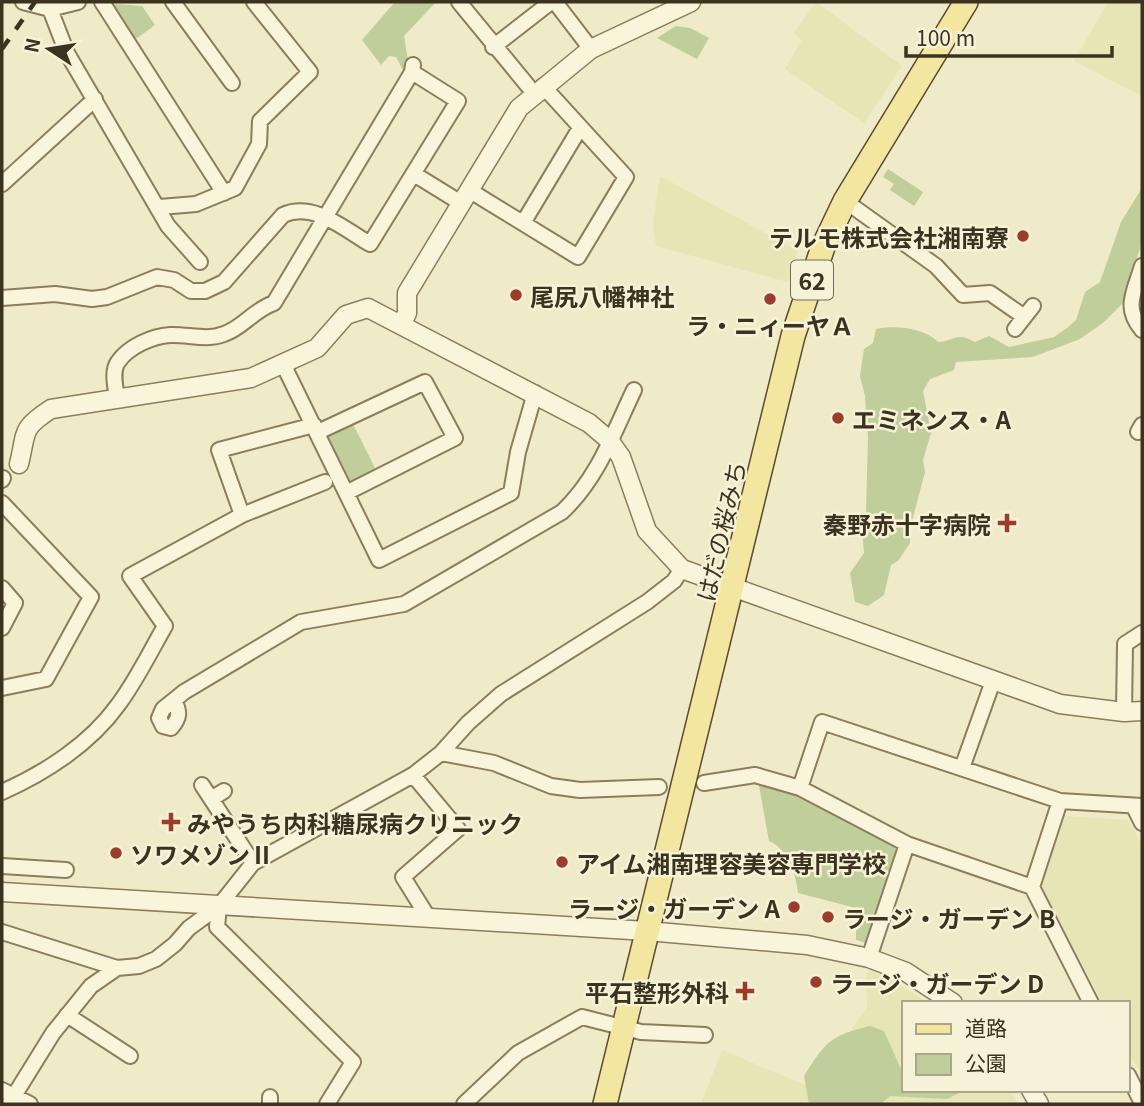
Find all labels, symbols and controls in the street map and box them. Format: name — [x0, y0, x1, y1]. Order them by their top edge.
north arrow — [14, 14, 84, 84]
scale bar — [906, 14, 1112, 58]
text: 100 m — [916, 22, 975, 52]
text: N — [16, 35, 46, 55]
place label: テルモ株式会社湘南寮 — [769, 219, 1009, 254]
marker: テルモ株式会社湘南寮 — [1015, 228, 1031, 244]
road number: 62 — [791, 260, 833, 300]
place label: 尾尻八幡神社 — [530, 278, 674, 313]
marker: 尾尻八幡神社 — [508, 287, 524, 303]
marker: ラ・ニィーヤＡ — [762, 291, 778, 307]
place label: ラ・ニィーヤＡ — [686, 307, 854, 342]
place label: エミネンス・A — [852, 401, 1012, 436]
marker: エミネンス・A — [830, 410, 846, 426]
street label: はだの桜みち — [687, 457, 753, 605]
place label: 秦野赤十字病院 — [823, 506, 991, 541]
marker: 秦野赤十字病院 — [997, 513, 1017, 533]
place label: みやうち内科糖尿病クリニック — [187, 805, 523, 840]
marker: みやうち内科糖尿病クリニック — [161, 812, 181, 832]
place label: ソワメゾンⅡ — [130, 836, 274, 871]
marker: ソワメゾンⅡ — [108, 845, 124, 861]
place label: アイム湘南理容美容専門学校 — [576, 845, 886, 880]
marker: アイム湘南理容美容専門学校 — [554, 854, 570, 870]
place label: ラージ・ガーデン A — [568, 890, 781, 925]
marker: ラージ・ガーデン A — [786, 899, 802, 915]
place label: ラージ・ガーデン B — [842, 900, 1055, 935]
marker: ラージ・ガーデン B — [820, 909, 836, 925]
place label: ラージ・ガーデン D — [830, 965, 1044, 1000]
place label: 平石整形外科 — [585, 974, 729, 1009]
marker: ラージ・ガーデン D — [808, 974, 824, 990]
marker: 平石整形外科 — [735, 981, 755, 1001]
legend — [902, 1001, 1130, 1092]
text: 道路 — [965, 1012, 1007, 1042]
text: 公園 — [965, 1047, 1007, 1077]

